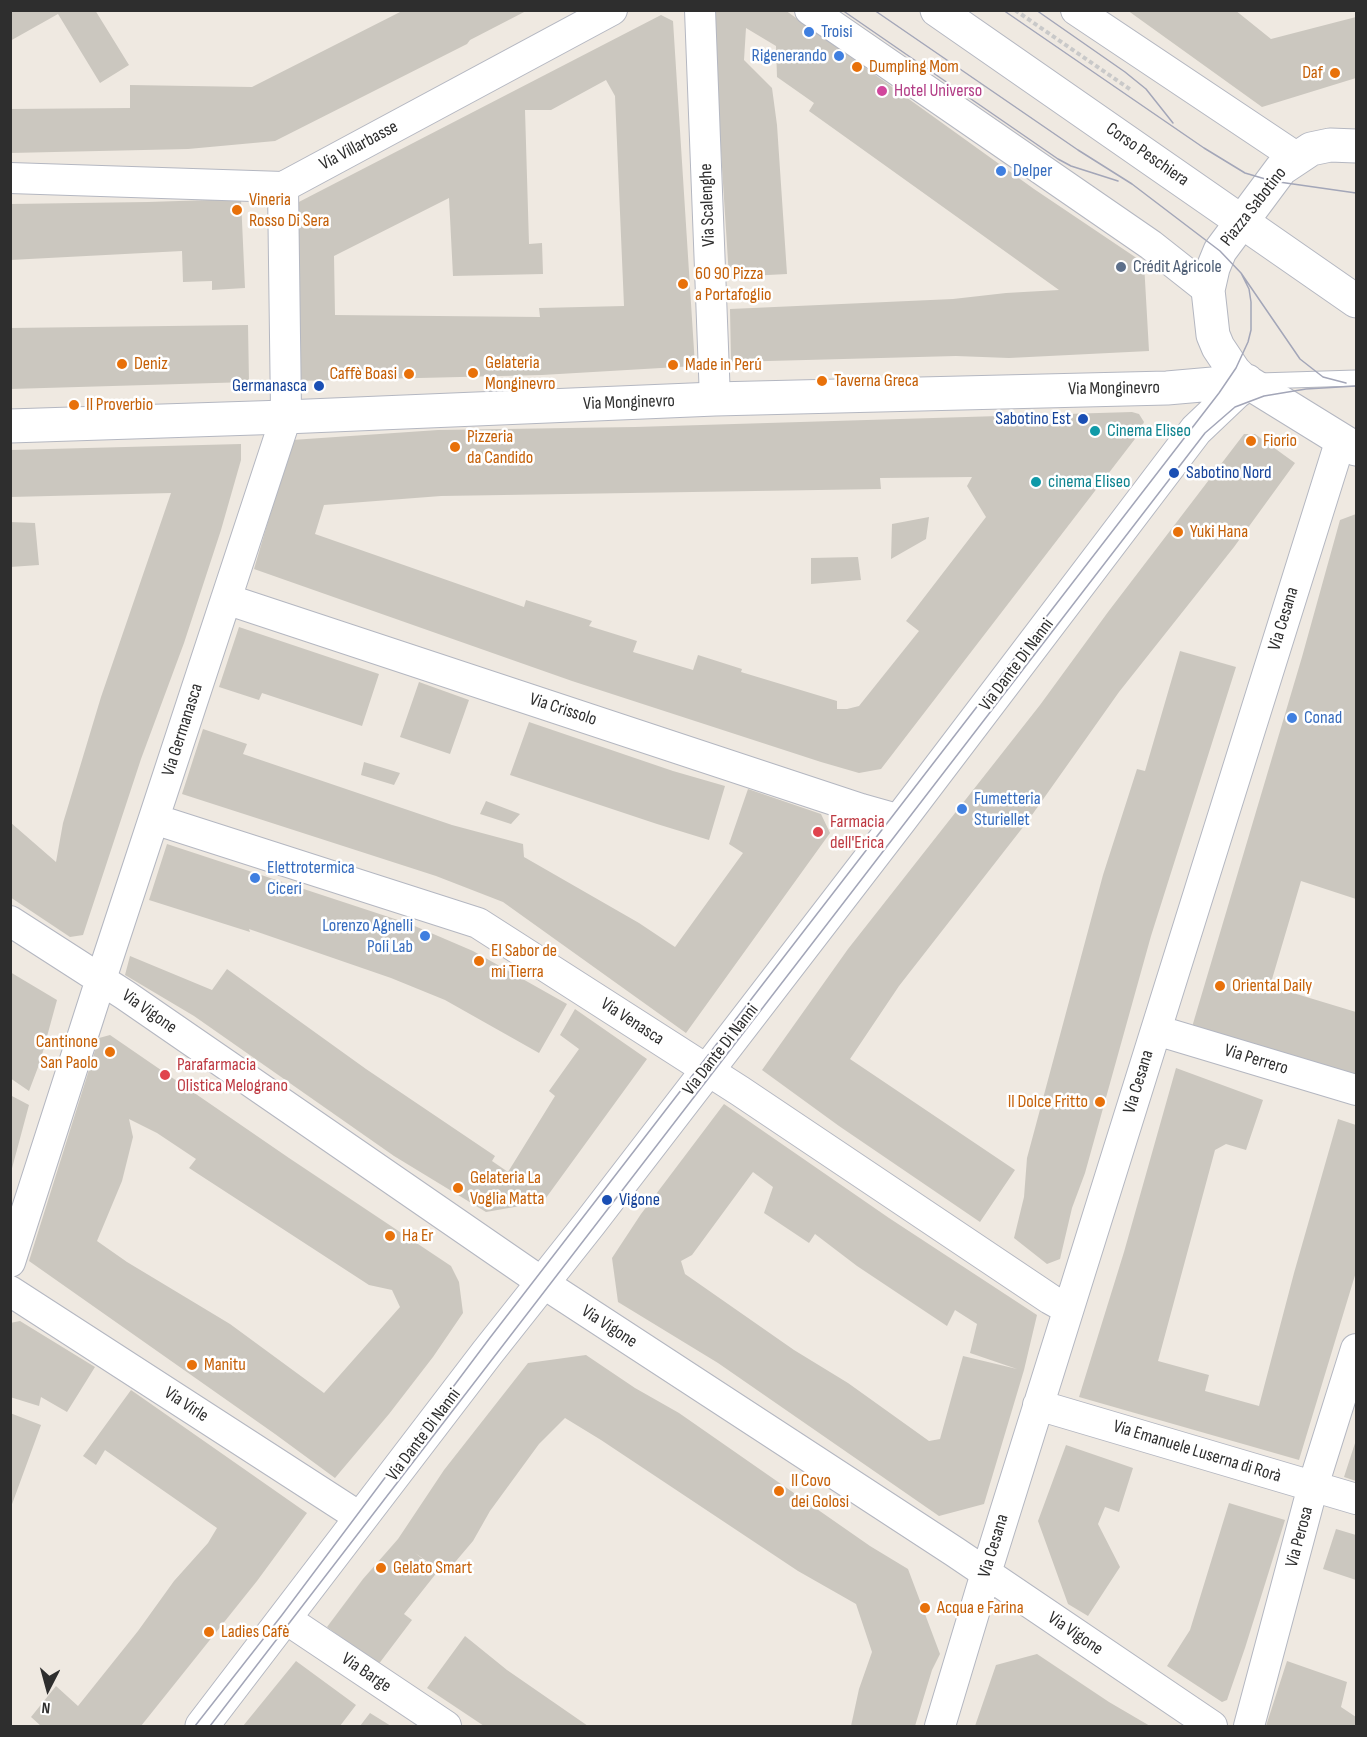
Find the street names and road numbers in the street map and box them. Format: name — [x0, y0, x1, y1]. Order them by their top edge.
street label: Via Villarbasse — [316, 116, 402, 176]
street label: Corso Peschiera — [1101, 119, 1193, 191]
street label: Via Scalenghe — [696, 163, 720, 247]
street label: Piazza Sabotino — [1216, 163, 1292, 251]
street label: Via Monginevro — [1068, 377, 1160, 401]
street label: Via Monginevro — [583, 391, 675, 415]
street label: Via Cesana — [1264, 585, 1304, 653]
street label: Via Dante Di Nanni — [975, 615, 1059, 715]
street label: Via Germanasca — [158, 681, 208, 779]
street label: Via Crissolo — [527, 689, 599, 731]
street label: Via Vigone — [117, 985, 181, 1039]
street label: Via Venasca — [596, 994, 668, 1050]
street label: Via Dante Di Nanni — [679, 1000, 763, 1100]
street label: Via Perrero — [1221, 1040, 1291, 1080]
street label: Via Cesana — [1119, 1048, 1159, 1116]
street label: Via Vigone — [577, 1301, 641, 1353]
street label: Via Virle — [160, 1383, 212, 1427]
street label: Via Dante Di Nanni — [382, 1385, 466, 1485]
street label: Via Emanuele Luserna di Rorà — [1110, 1416, 1284, 1488]
street label: Via Perosa — [1282, 1504, 1318, 1570]
street label: Via Cesana — [974, 1512, 1014, 1580]
street label: Via Vigone — [1043, 1608, 1107, 1660]
street label: Via Barge — [337, 1649, 395, 1697]

